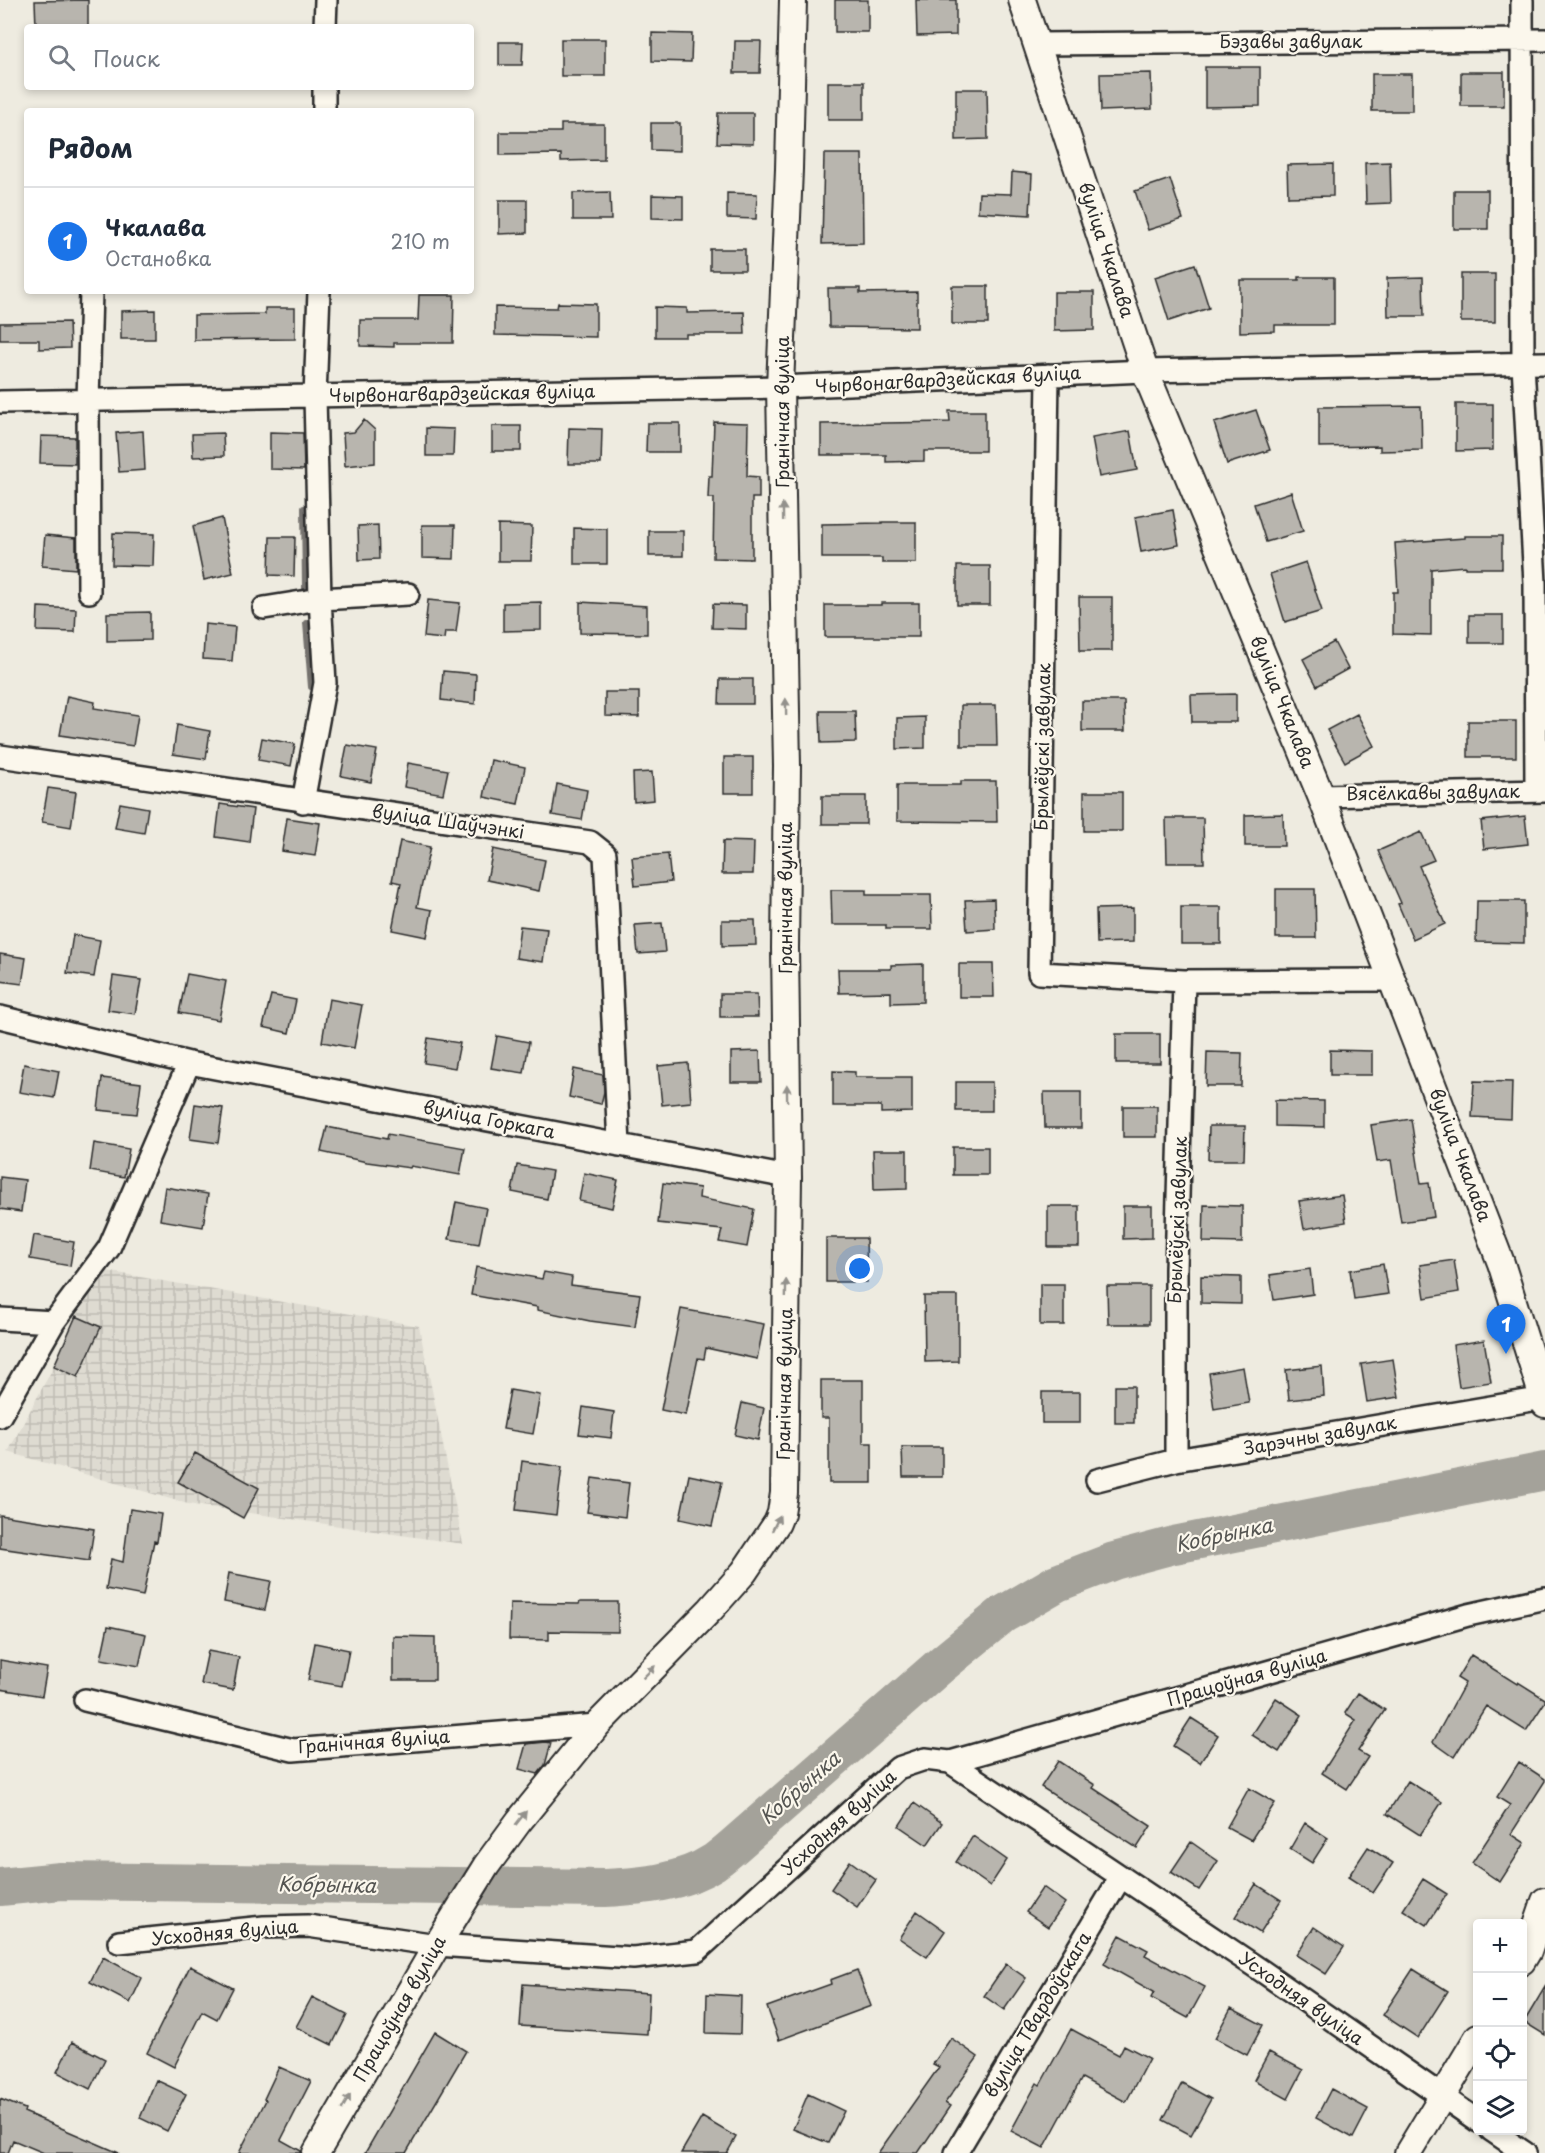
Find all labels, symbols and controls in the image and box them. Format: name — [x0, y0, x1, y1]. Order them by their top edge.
search box — [24, 24, 474, 90]
street label: Бэзавы завулак — [1220, 27, 1363, 54]
icon: search — [45, 41, 78, 74]
text: Поиск — [93, 41, 160, 74]
text: Рядом — [48, 128, 133, 167]
street label: вуліца Чкалава — [1073, 178, 1142, 321]
text: Чкалава — [105, 210, 206, 243]
text: 1 — [63, 226, 72, 256]
text: 210 m — [391, 226, 450, 256]
text: Остановка — [105, 243, 211, 273]
street label: Гранічная вуліца — [768, 336, 795, 488]
street label: Чырвонагвардзейская вуліца — [814, 358, 1082, 399]
street label: Чырвонагвардзейская вуліца — [329, 377, 595, 408]
one-way arrow — [778, 503, 788, 522]
street label: вуліца Чкалава — [1244, 631, 1323, 772]
street label: Брылёўскі завулак — [1027, 663, 1056, 831]
one-way arrow — [781, 698, 791, 717]
street label: Вясёлкавы завулак — [1346, 776, 1520, 807]
street label: вуліца Шаўчэнкі — [370, 796, 526, 845]
street label: Гранічная вуліца — [771, 822, 798, 974]
one-way arrow — [782, 1083, 791, 1102]
street label: вуліца Чкалава — [1424, 1084, 1500, 1226]
street label: вуліца Горкага — [421, 1093, 558, 1145]
street label: Брылёўскі завулак — [1160, 1136, 1193, 1304]
your location — [845, 1254, 874, 1283]
one-way arrow — [782, 1278, 791, 1297]
pin: 1 — [1486, 1304, 1526, 1354]
street label: Гранічная вуліца — [769, 1308, 798, 1460]
street label: Зарэчны завулак — [1241, 1408, 1399, 1461]
water label: Кобрынка — [1173, 1509, 1276, 1559]
one-way arrow — [772, 1515, 781, 1532]
street label: Працоўная вуліца — [1164, 1641, 1330, 1712]
one-way arrow — [642, 1665, 657, 1679]
street label: Гранічная вуліца — [297, 1722, 451, 1759]
water label: Кобрынка — [752, 1743, 847, 1831]
street label: Усходняя вуліца — [774, 1763, 902, 1881]
one-way arrow — [514, 1811, 526, 1826]
water label: Кобрынка — [278, 1868, 377, 1900]
street label: Усходняя вуліца — [150, 1912, 299, 1951]
map controls — [1473, 1919, 1527, 2135]
button: + — [1473, 1919, 1527, 1973]
street label: вуліца Твардоўскага — [976, 1925, 1097, 2102]
street label: Працоўная вуліца — [346, 1930, 452, 2086]
street label: Усходняя вуліца — [1234, 1945, 1370, 2051]
button: − — [1473, 1973, 1527, 2027]
button: locate — [1473, 2027, 1527, 2081]
button: layers — [1473, 2081, 1527, 2135]
one-way arrow — [340, 2094, 351, 2110]

